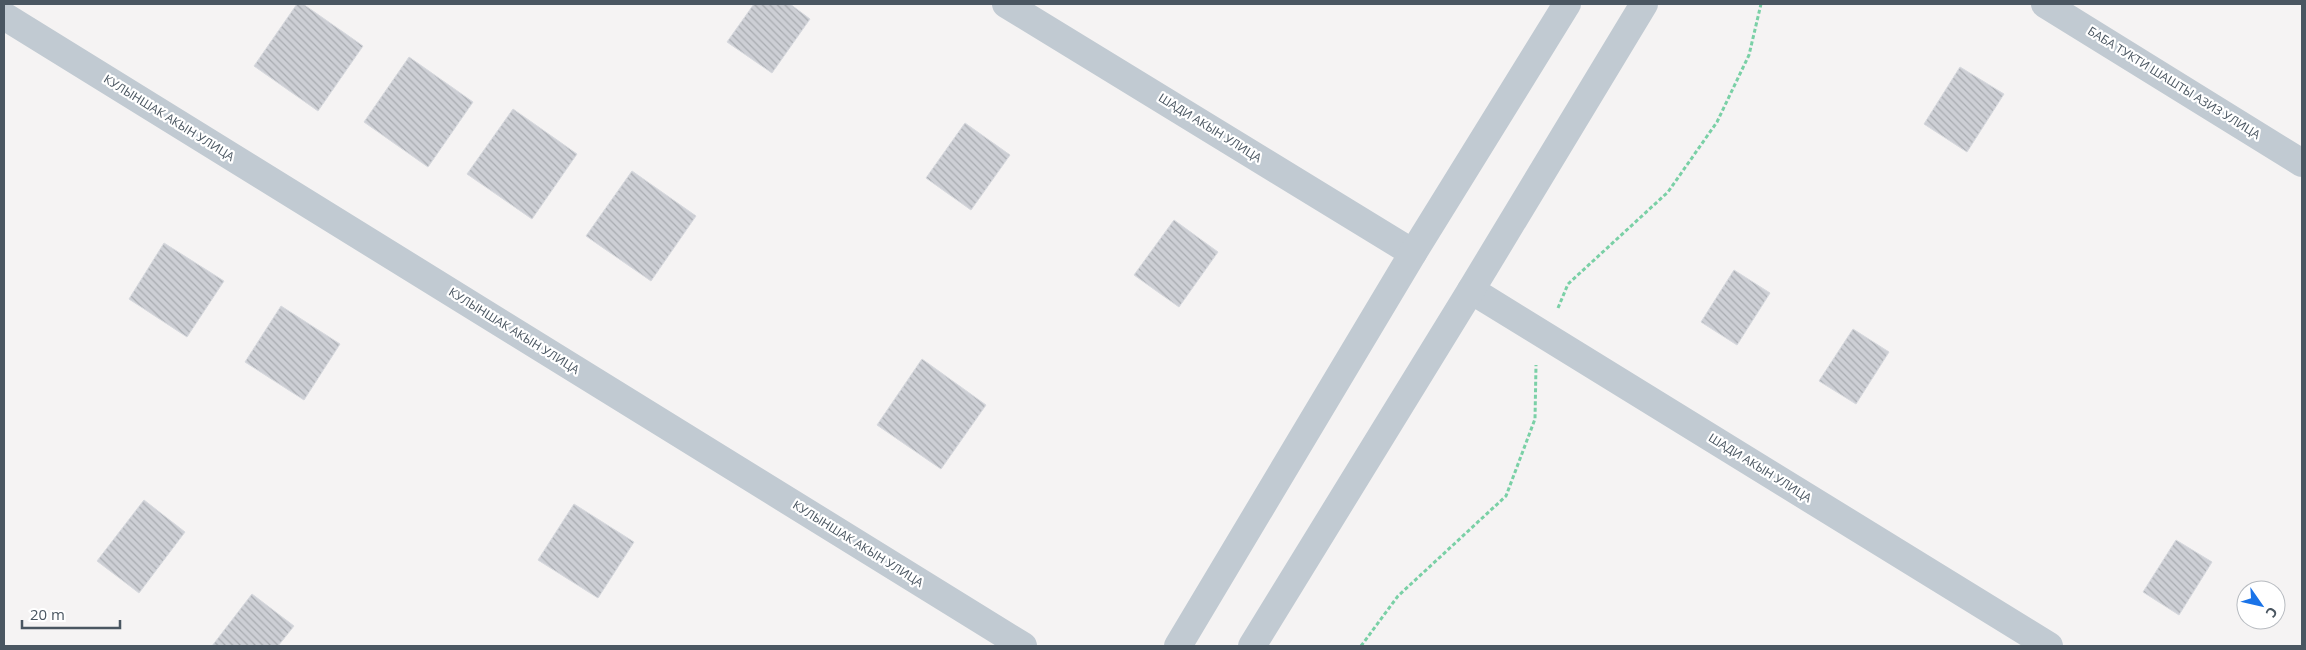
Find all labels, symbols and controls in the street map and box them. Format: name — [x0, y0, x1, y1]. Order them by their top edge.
street label: БАБА ТУКТИ ШАШТЫ АЗИЗ УЛИЦА — [2085, 22, 2264, 143]
street label: КУЛЫНШАК АКЫН УЛИЦА — [101, 70, 238, 165]
street label: ШАДИ АКЫН УЛИЦА — [1155, 89, 1266, 166]
street label: КУЛЫНШАК АКЫН УЛИЦА — [446, 283, 583, 378]
street label: ШАДИ АКЫН УЛИЦА — [1705, 429, 1816, 506]
street label: КУЛЫНШАК АКЫН УЛИЦА — [790, 496, 927, 591]
north arrow — [2236, 580, 2286, 630]
scale bar — [22, 598, 120, 630]
text: 20 m — [30, 604, 65, 624]
text: С — [2262, 604, 2283, 622]

